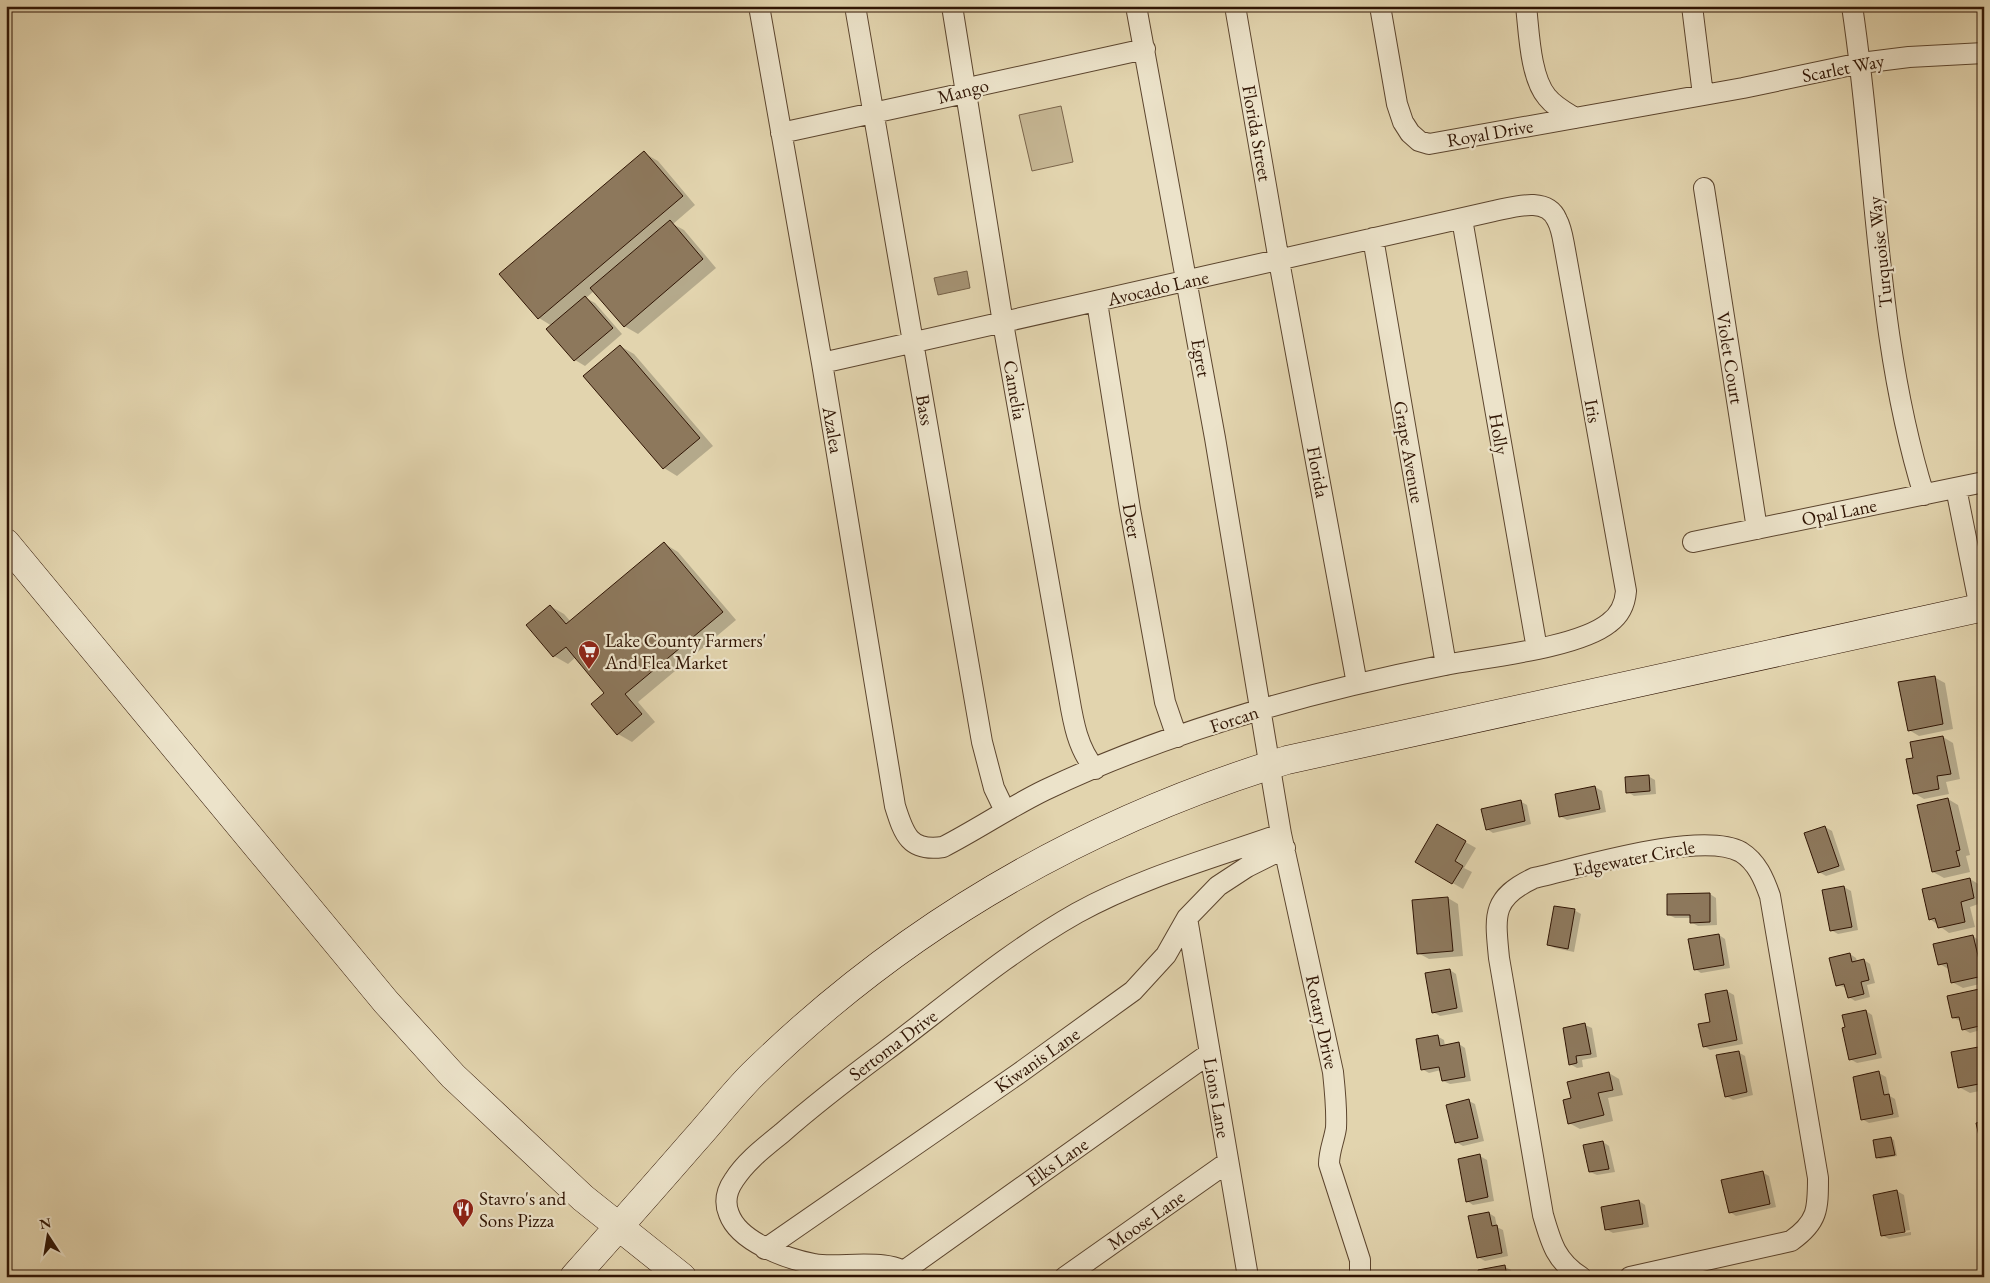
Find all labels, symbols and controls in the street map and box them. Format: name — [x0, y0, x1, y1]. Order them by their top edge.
street label: Scarlet Way — [1800, 48, 1887, 88]
street label: Mango — [935, 72, 991, 110]
street label: Florida Street — [1236, 83, 1278, 183]
street label: Royal Drive — [1445, 113, 1535, 153]
street label: Turquoise Way — [1862, 195, 1898, 309]
street label: Avocado Lane — [1104, 264, 1211, 312]
street label: Violet Court — [1710, 310, 1750, 406]
street label: Egret — [1185, 337, 1217, 379]
street label: Camelia — [997, 358, 1033, 422]
street label: Bass — [910, 393, 940, 427]
street label: Iris — [1579, 397, 1607, 425]
street label: Grape Avenue — [1388, 399, 1430, 505]
street label: Azalea — [816, 404, 849, 456]
street label: Holly — [1483, 411, 1515, 457]
street label: Florida — [1301, 444, 1335, 500]
street label: Opal Lane — [1799, 492, 1879, 532]
street label: Deer — [1117, 501, 1147, 541]
place label: Lake County Farmers' And Flea Market — [604, 628, 766, 675]
supermarket icon: Lake County Farmers' And Flea Market — [577, 639, 601, 670]
street label: Forcan — [1206, 699, 1262, 739]
street label: Edgewater Circle — [1571, 834, 1697, 882]
street label: Rotary Drive — [1300, 973, 1344, 1071]
street label: Sertoma Drive — [844, 1004, 942, 1086]
street label: Kiwanis Lane — [989, 1021, 1085, 1099]
street label: Lions Lane — [1198, 1056, 1236, 1140]
street label: Elks Lane — [1021, 1132, 1093, 1192]
street label: Moose Lane — [1102, 1184, 1190, 1256]
place label: Stavro's and Sons Pizza — [479, 1186, 566, 1233]
restaurant icon: Stavro's and Sons Pizza — [451, 1197, 475, 1228]
north arrow — [22, 1210, 72, 1260]
text: N — [38, 1213, 53, 1233]

